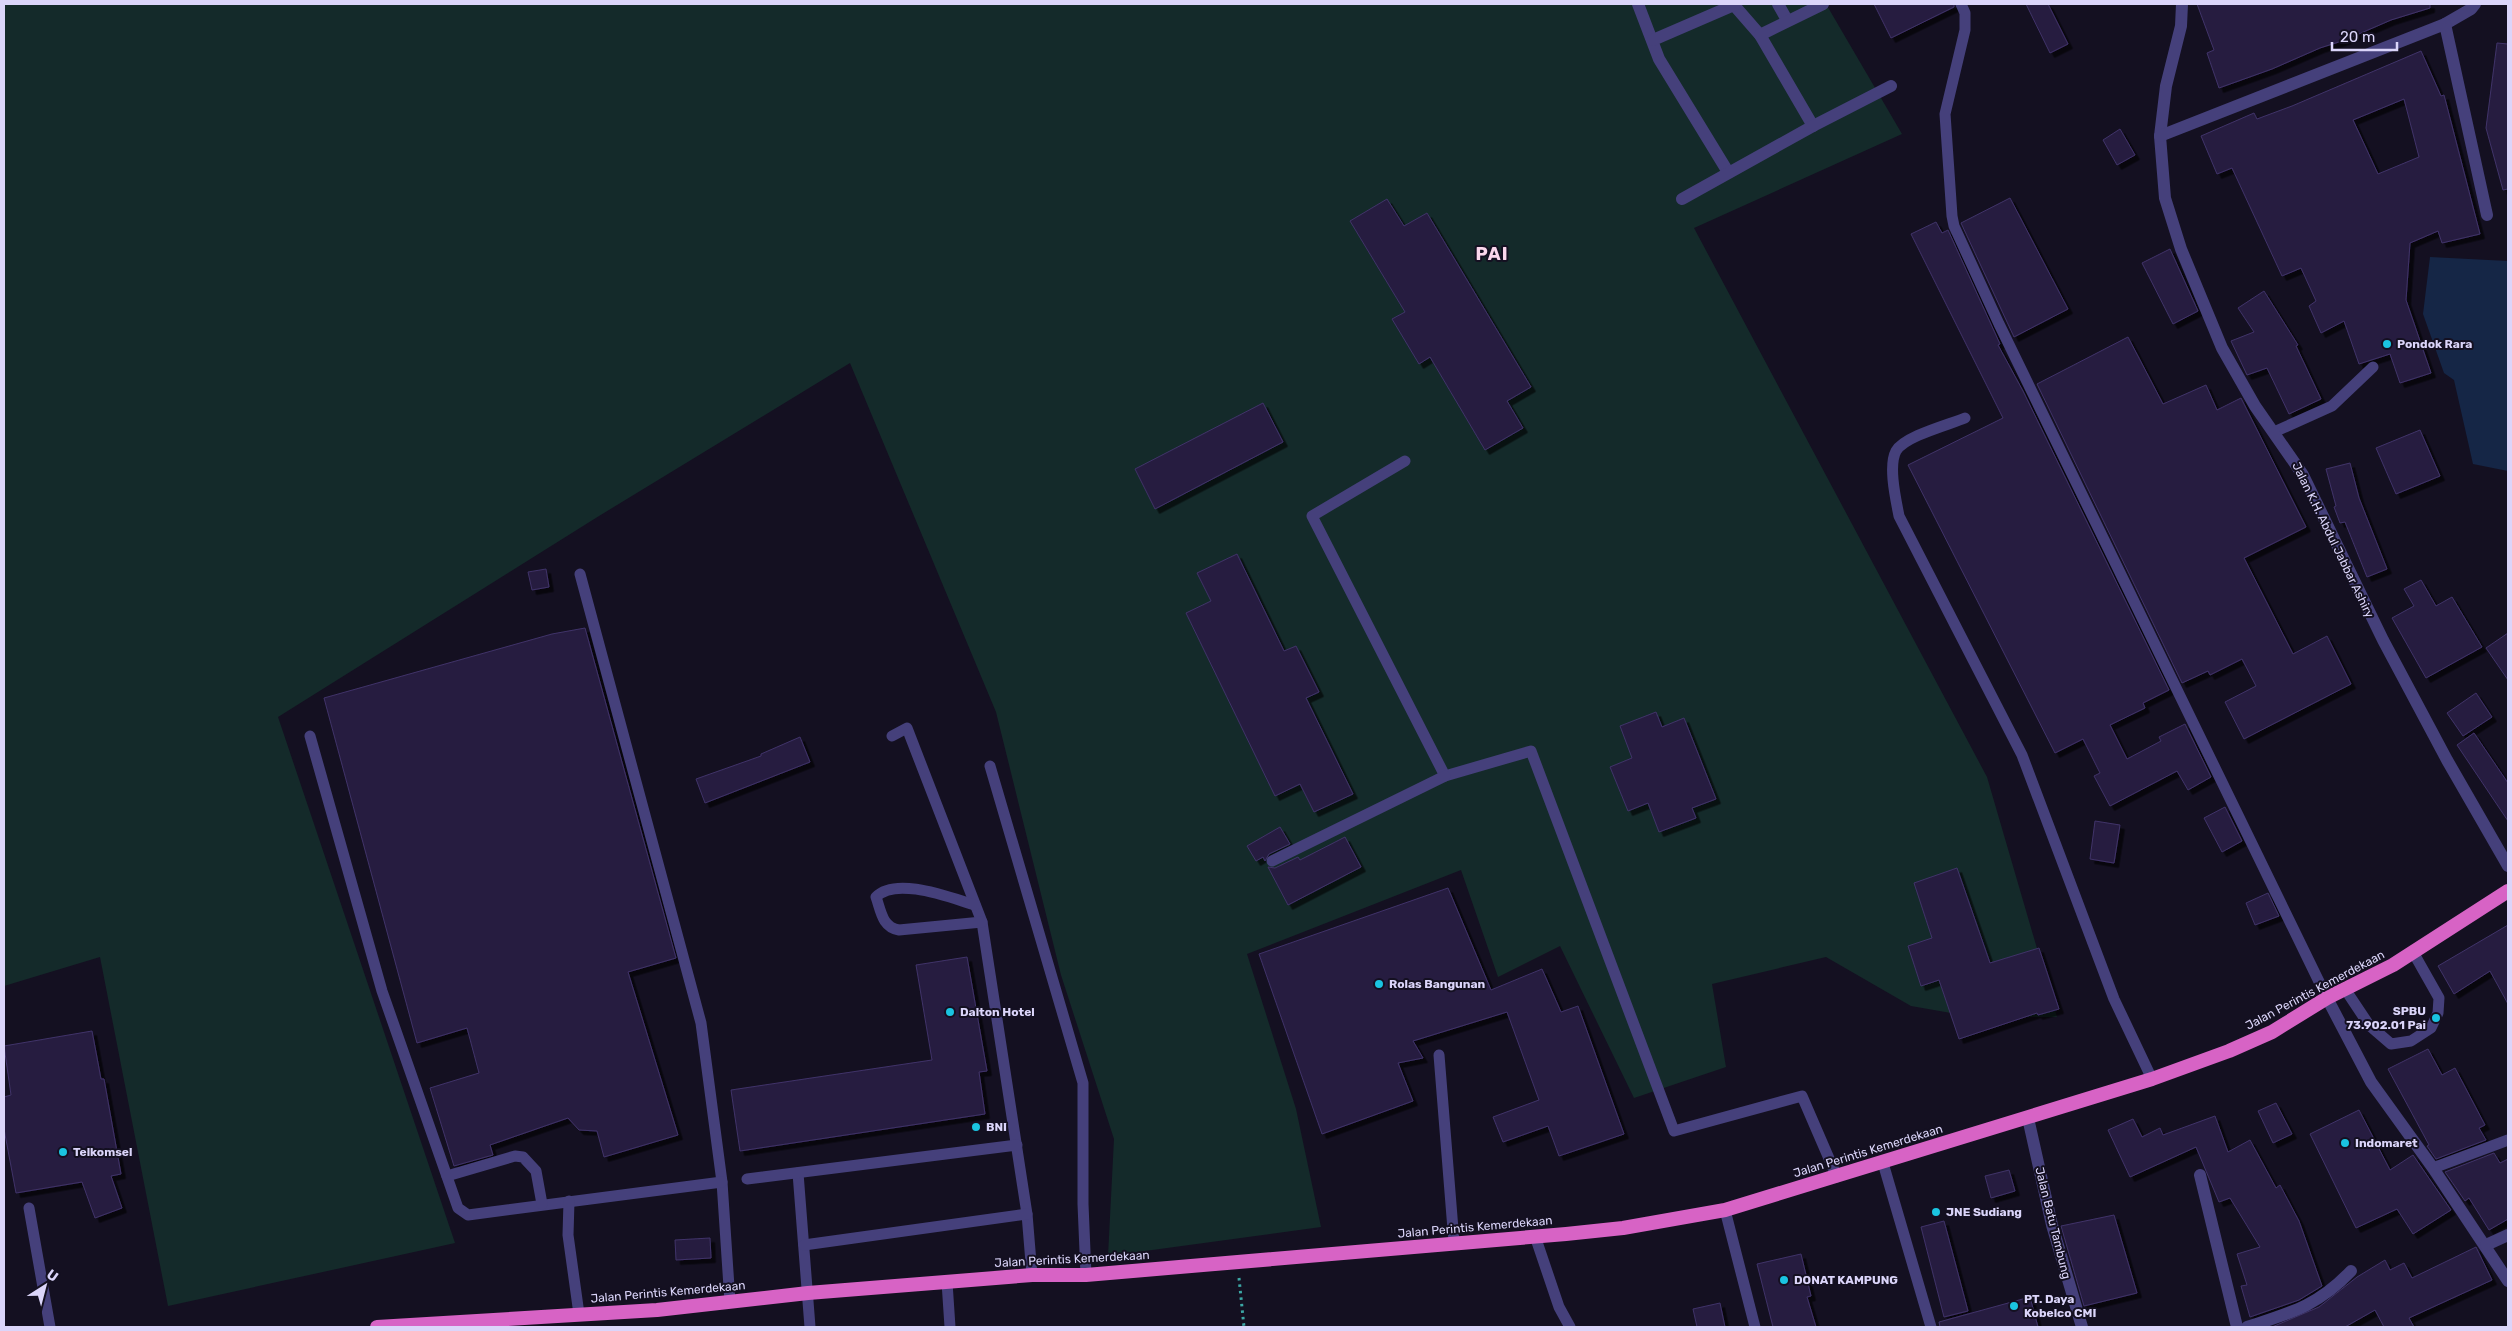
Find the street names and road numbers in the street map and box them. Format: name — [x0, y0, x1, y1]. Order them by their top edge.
street label: Jalan K.H. Abdul Jabbar Ashiry — [2289, 460, 2377, 620]
street label: Jalan Perintis Kemerdekaan — [2243, 947, 2387, 1033]
street label: Jalan Perintis Kemerdekaan — [1792, 1122, 1944, 1180]
street label: Jalan Batu Tambung — [2032, 1166, 2074, 1280]
street label: Jalan Perintis Kemerdekaan — [1397, 1213, 1553, 1241]
street label: Jalan Perintis Kemerdekaan — [994, 1248, 1150, 1270]
street label: Jalan Perintis Kemerdekaan — [590, 1278, 746, 1306]

